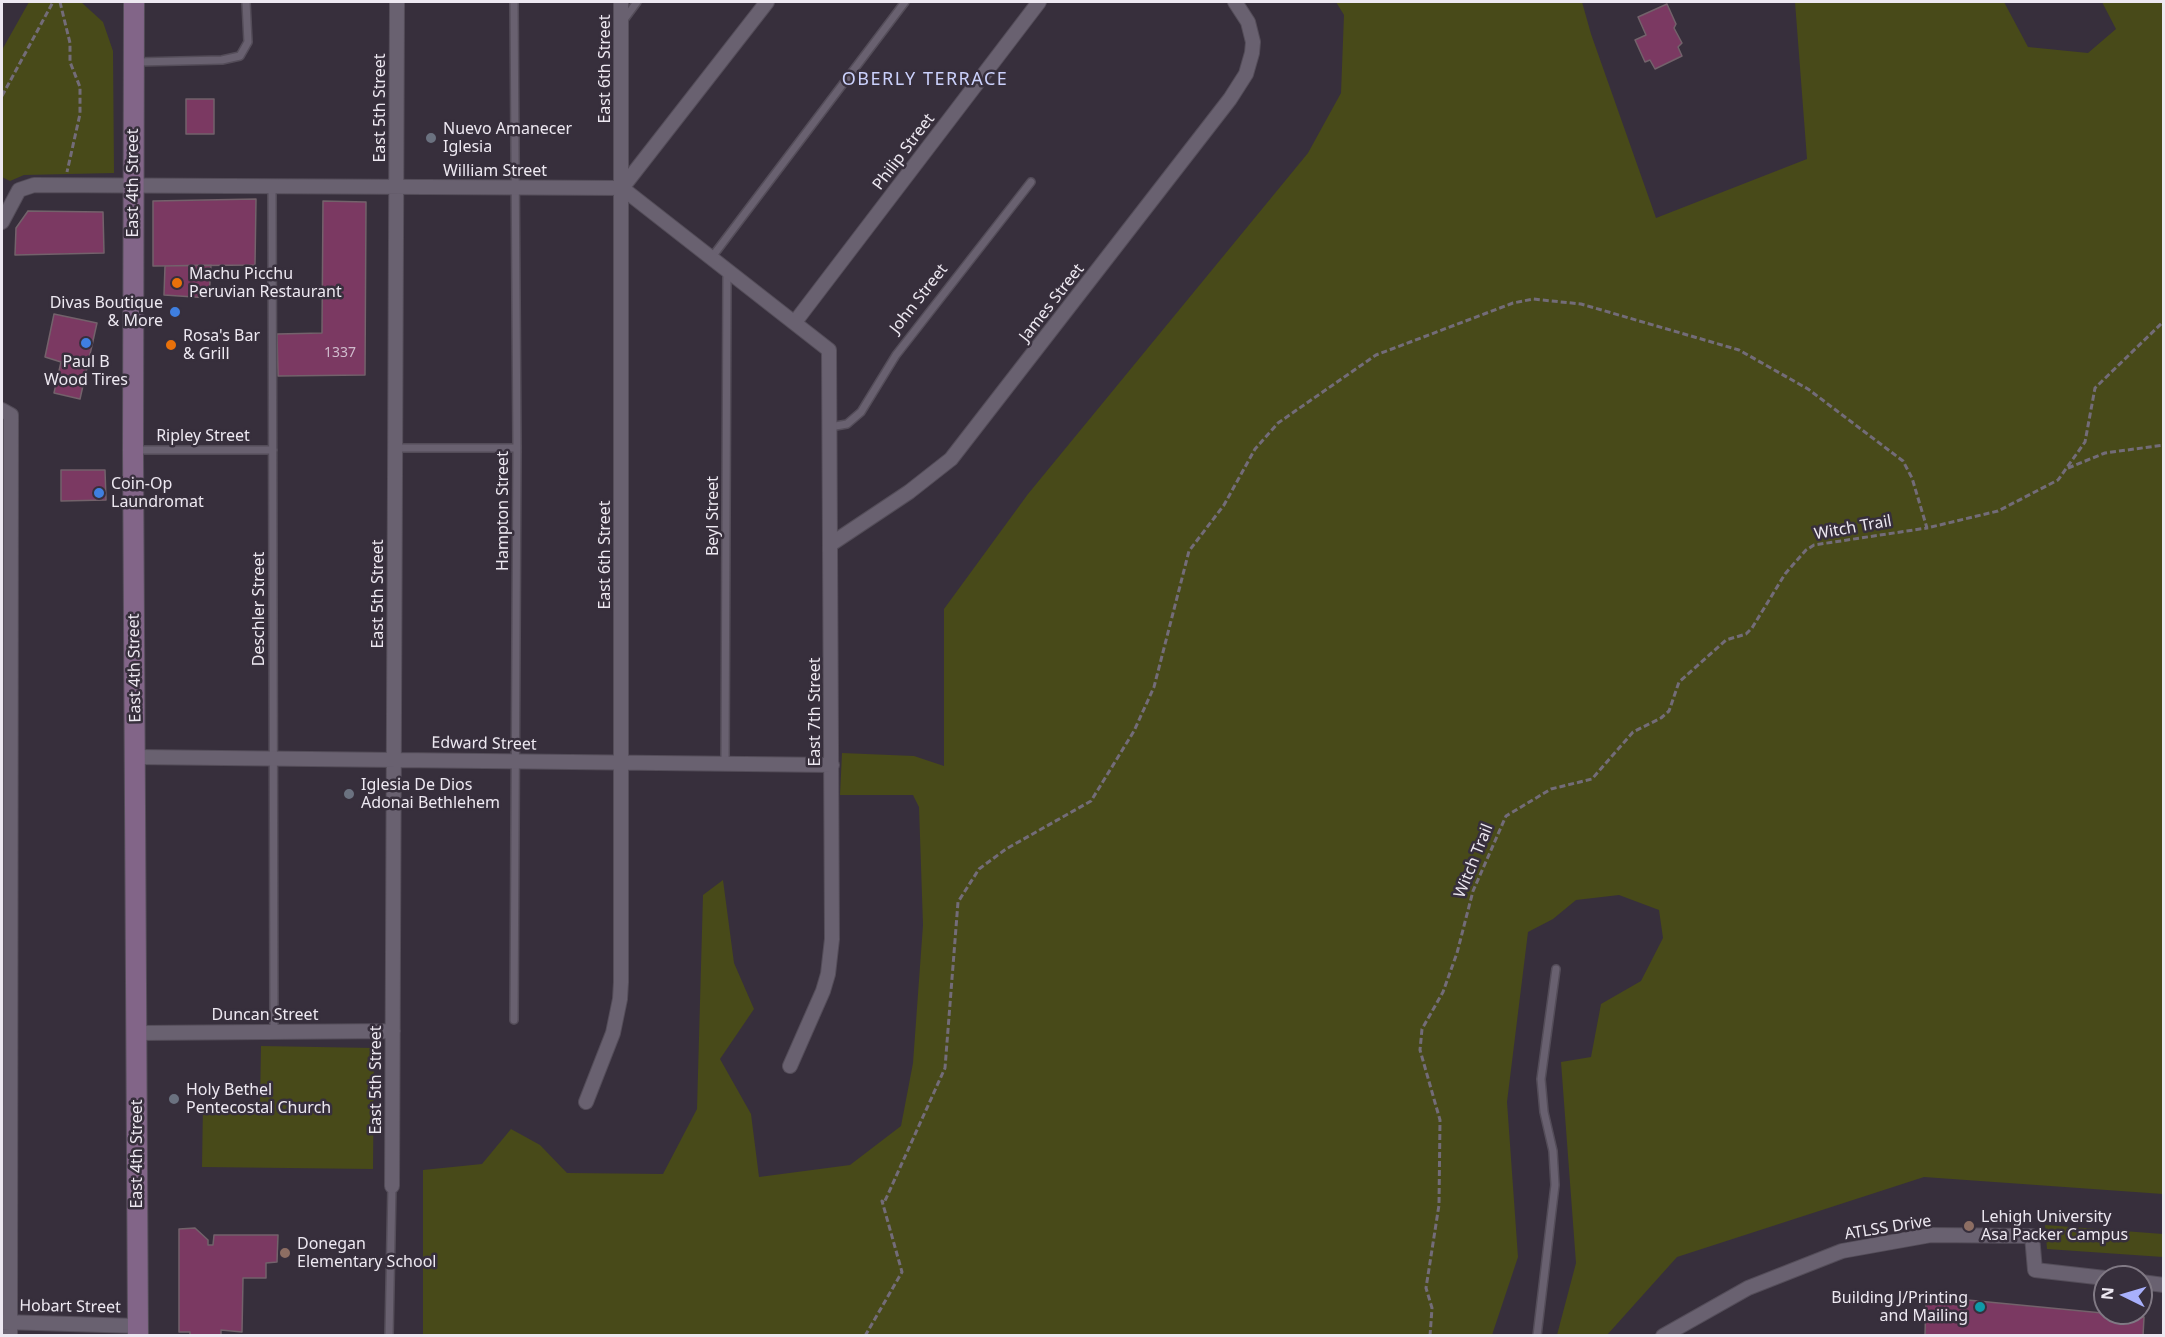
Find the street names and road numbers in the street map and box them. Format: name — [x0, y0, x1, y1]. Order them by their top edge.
street label: East 6th Street — [595, 14, 615, 124]
street label: East 5th Street — [370, 53, 390, 163]
street label: Philip Street — [869, 110, 939, 194]
street label: East 4th Street — [123, 128, 143, 238]
street label: William Street — [443, 161, 547, 181]
street label: James Street — [1016, 260, 1088, 346]
street label: John Street — [886, 261, 952, 337]
street label: Ripley Street — [156, 426, 250, 446]
street label: Hampton Street — [493, 451, 513, 571]
street label: Beyl Street — [703, 476, 723, 556]
street label: East 6th Street — [595, 500, 615, 610]
street label: Witch Trail — [1813, 512, 1893, 544]
street label: East 5th Street — [368, 539, 388, 649]
street label: Deschler Street — [249, 552, 269, 666]
street label: East 4th Street — [124, 613, 146, 723]
street label: East 7th Street — [805, 657, 825, 767]
street label: Edward Street — [431, 733, 537, 755]
street label: Witch Trail — [1450, 821, 1498, 901]
street label: Duncan Street — [212, 1005, 318, 1025]
street label: East 5th Street — [366, 1025, 386, 1135]
street label: East 4th Street — [127, 1099, 147, 1209]
street label: ATLSS Drive — [1843, 1212, 1933, 1244]
street label: Hobart Street — [19, 1297, 121, 1317]

